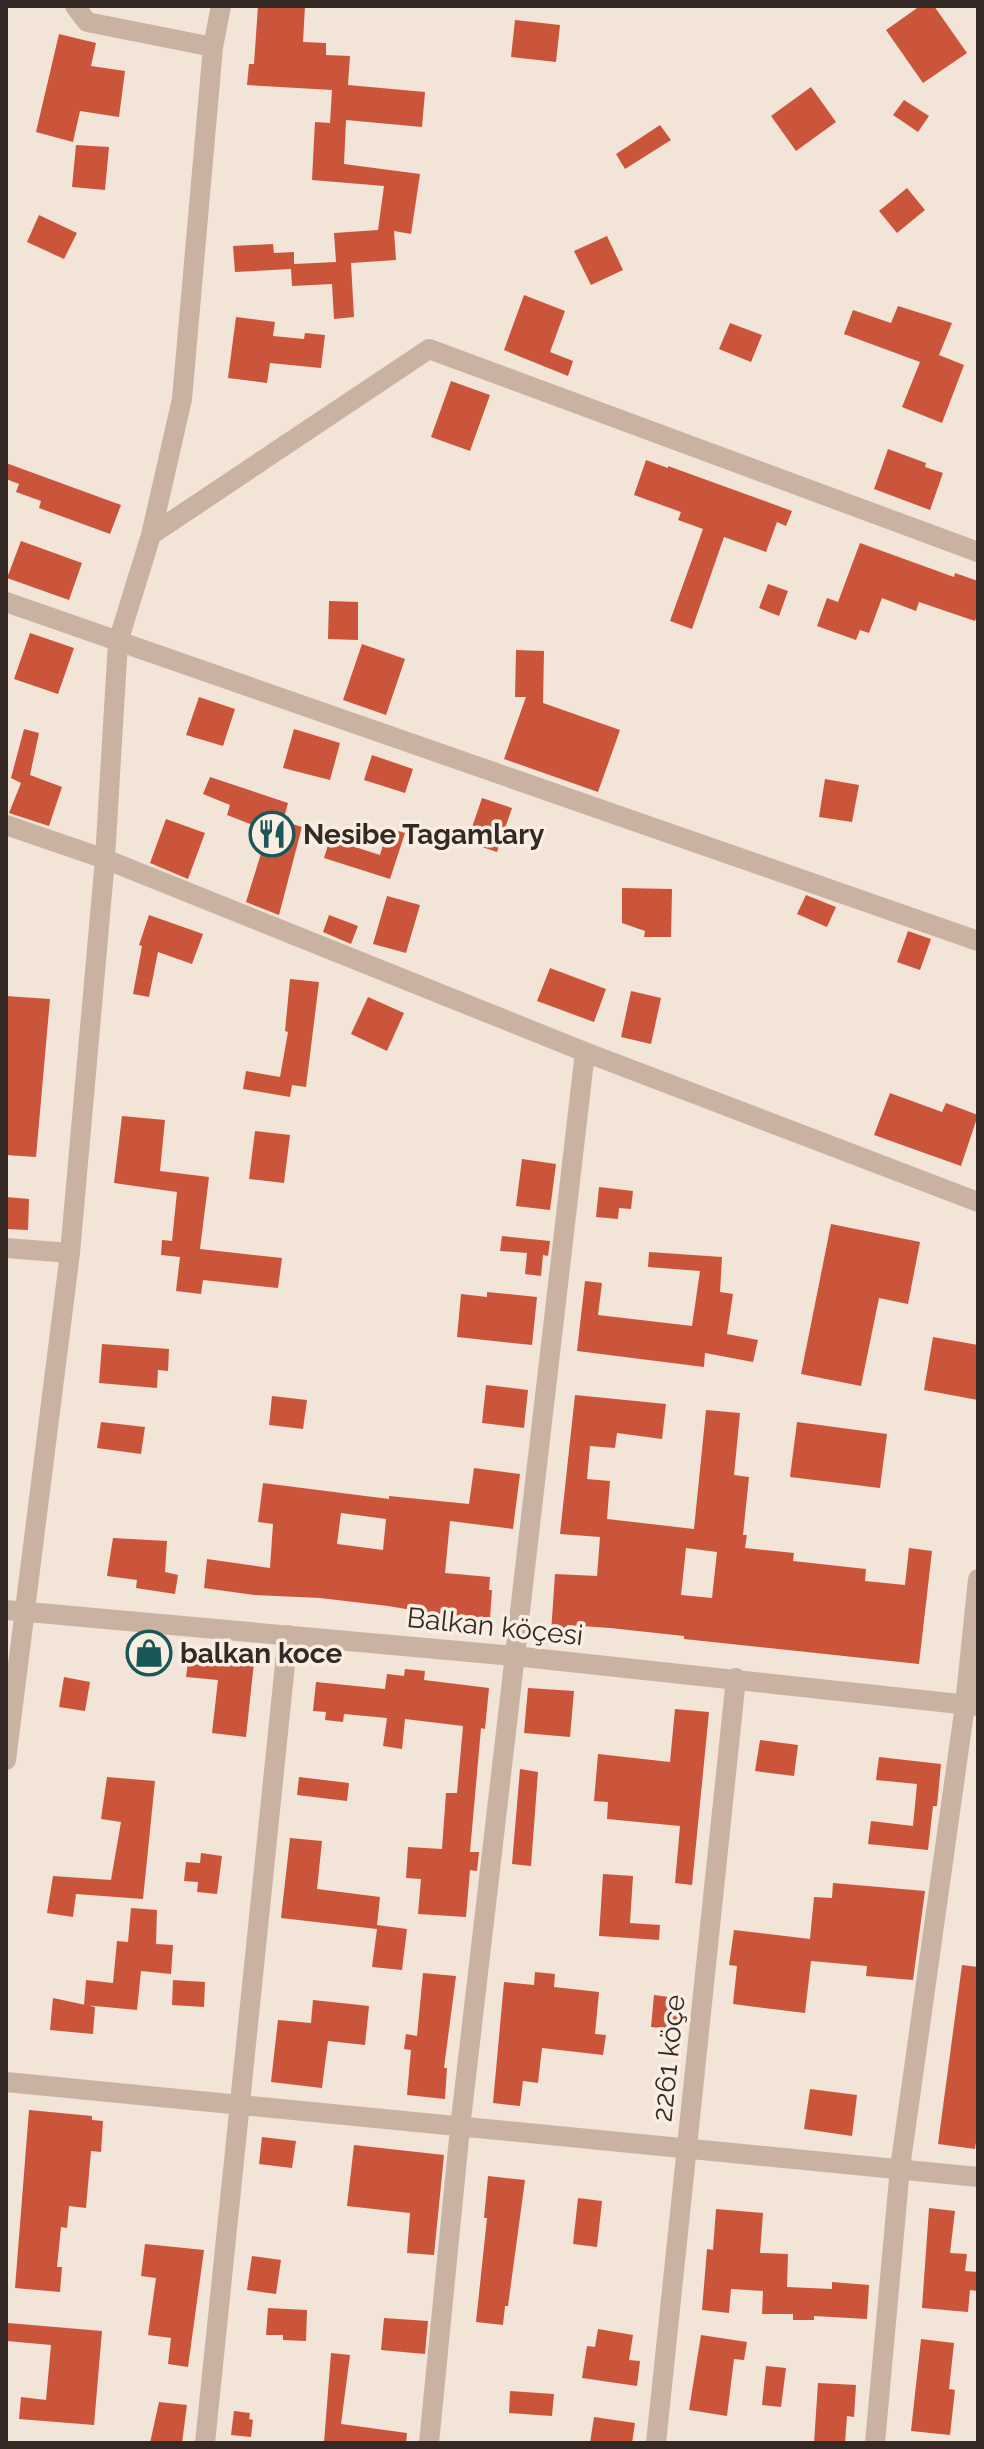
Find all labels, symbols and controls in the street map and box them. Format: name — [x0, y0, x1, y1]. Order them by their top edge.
restaurant icon: Nesibe Tagamlary — [248, 810, 296, 858]
place label: Nesibe Tagamlary — [303, 818, 545, 851]
street label: Balkan köçesi — [405, 1601, 585, 1652]
shop icon: balkan koce — [125, 1629, 173, 1677]
place label: balkan koce — [180, 1637, 342, 1670]
street label: 2261 köçe — [645, 1993, 692, 2123]

